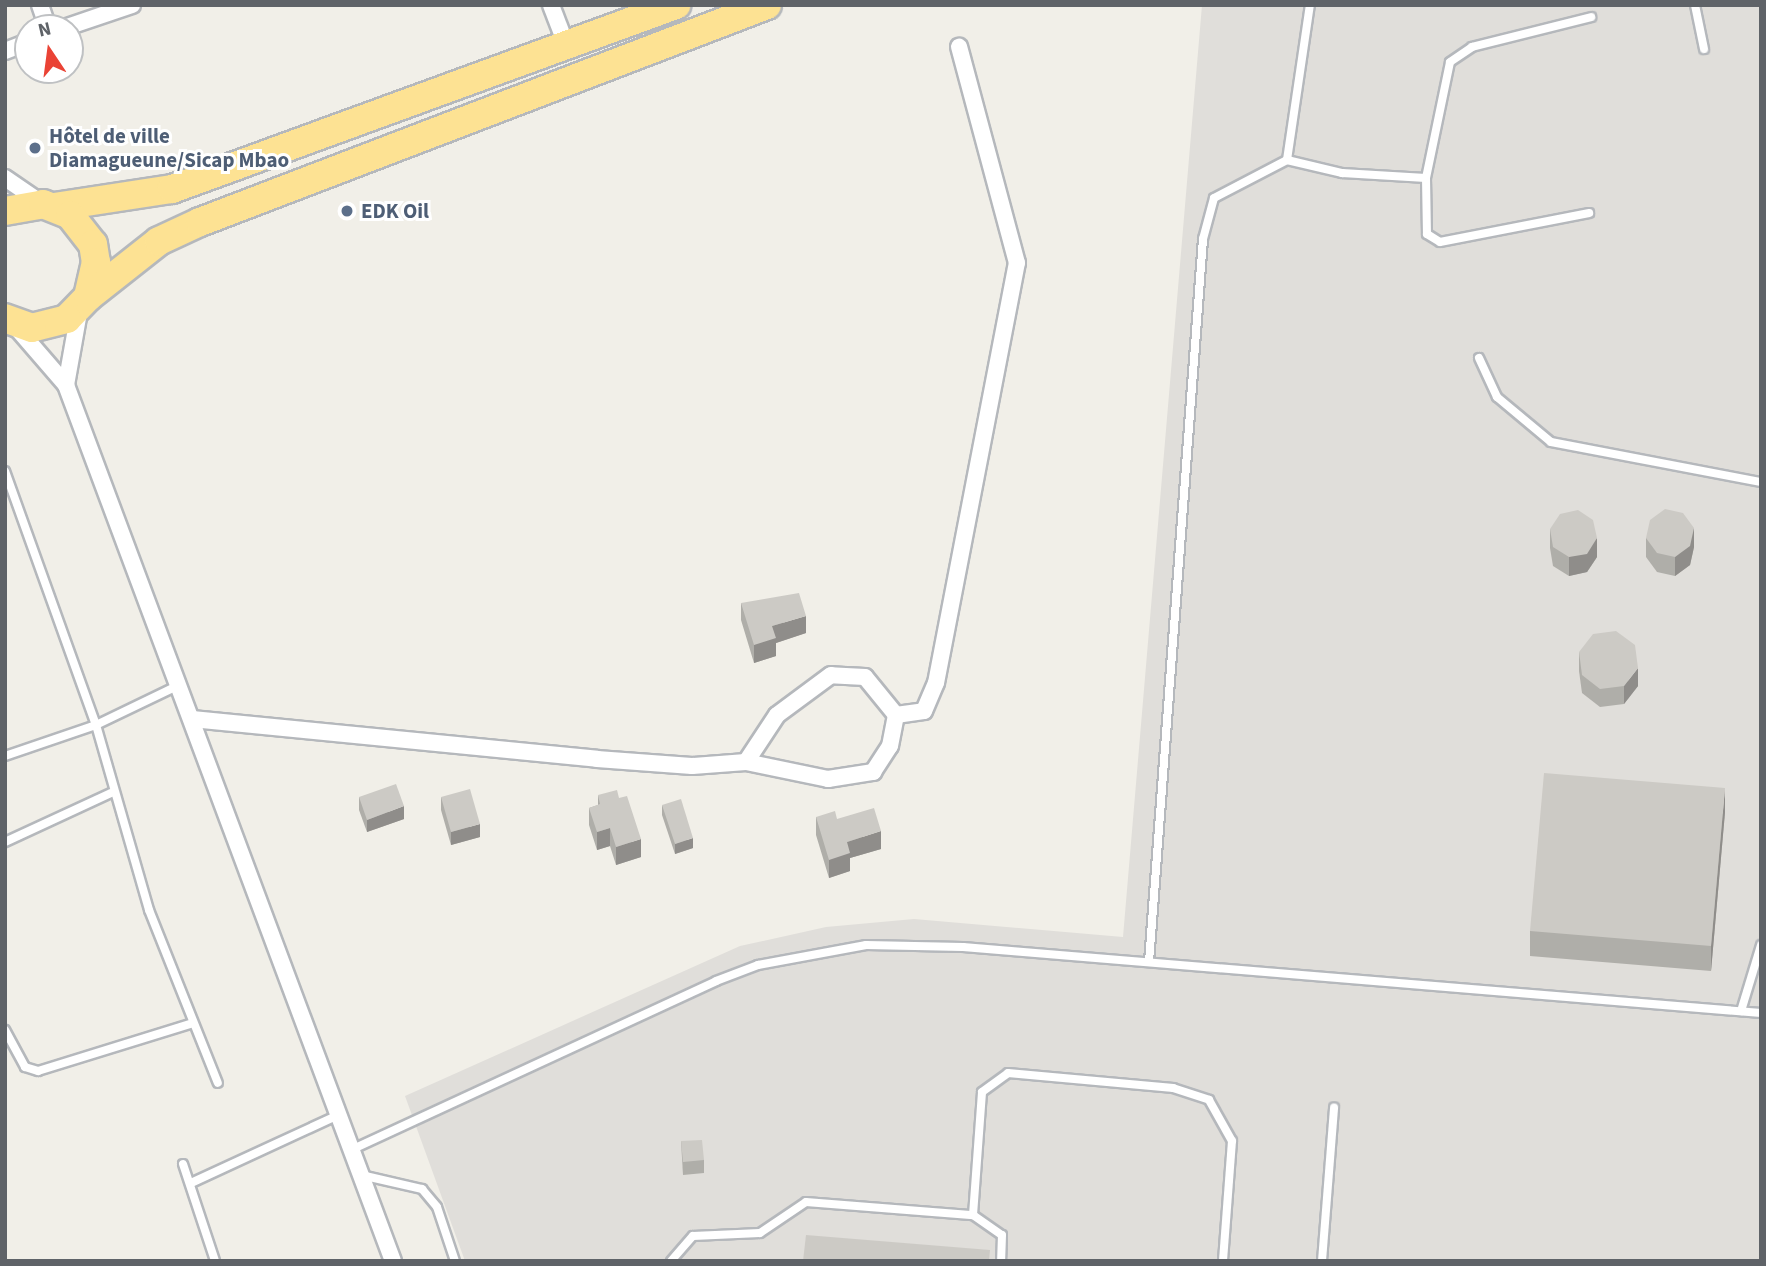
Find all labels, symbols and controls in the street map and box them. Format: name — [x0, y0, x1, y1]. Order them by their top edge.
north arrow — [14, 14, 84, 84]
text: N — [35, 15, 54, 45]
place label: Hôtel de ville Diamagueune/Sicap Mbao — [49, 123, 289, 173]
marker: Hôtel de ville Diamagueune/Sicap Mbao — [27, 140, 43, 156]
place label: EDK Oil — [361, 198, 429, 224]
marker: EDK Oil — [339, 203, 355, 219]

